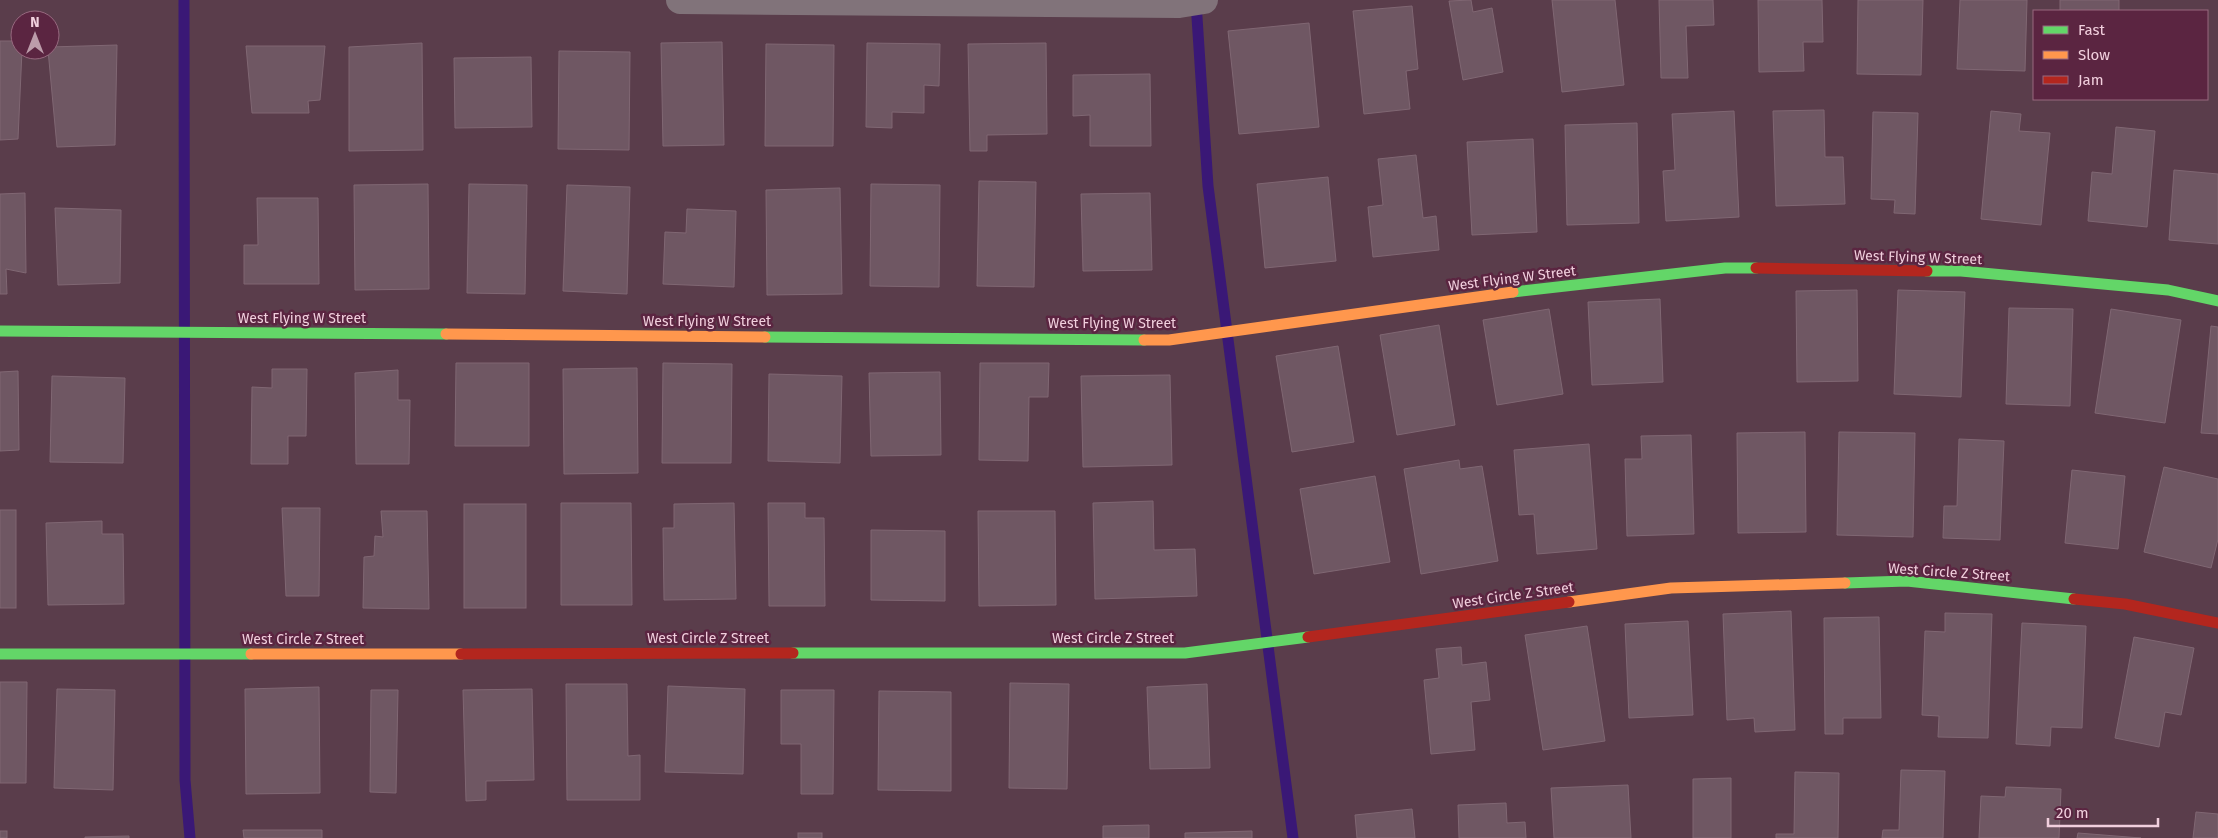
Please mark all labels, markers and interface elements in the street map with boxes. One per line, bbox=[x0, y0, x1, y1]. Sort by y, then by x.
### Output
north arrow bbox=[10, 10, 60, 60]
legend bbox=[2033, 10, 2208, 100]
text: N bbox=[30, 14, 40, 31]
text: Fast bbox=[2078, 21, 2105, 39]
text: Slow bbox=[2078, 46, 2110, 64]
text: Jam bbox=[2078, 71, 2104, 89]
street label: West Flying W Street bbox=[1854, 247, 1983, 268]
street label: West Flying W Street bbox=[1447, 262, 1578, 295]
street label: West Flying W Street bbox=[238, 310, 367, 327]
street label: West Flying W Street bbox=[643, 313, 772, 330]
street label: West Flying W Street bbox=[1048, 315, 1177, 332]
street label: West Circle Z Street bbox=[1887, 560, 2011, 585]
street label: West Circle Z Street bbox=[1451, 578, 1576, 612]
street label: West Circle Z Street bbox=[647, 630, 770, 647]
street label: West Circle Z Street bbox=[1052, 630, 1175, 647]
street label: West Circle Z Street bbox=[242, 631, 365, 648]
scale bar bbox=[2048, 796, 2158, 828]
text: 20 m bbox=[2056, 804, 2089, 822]

